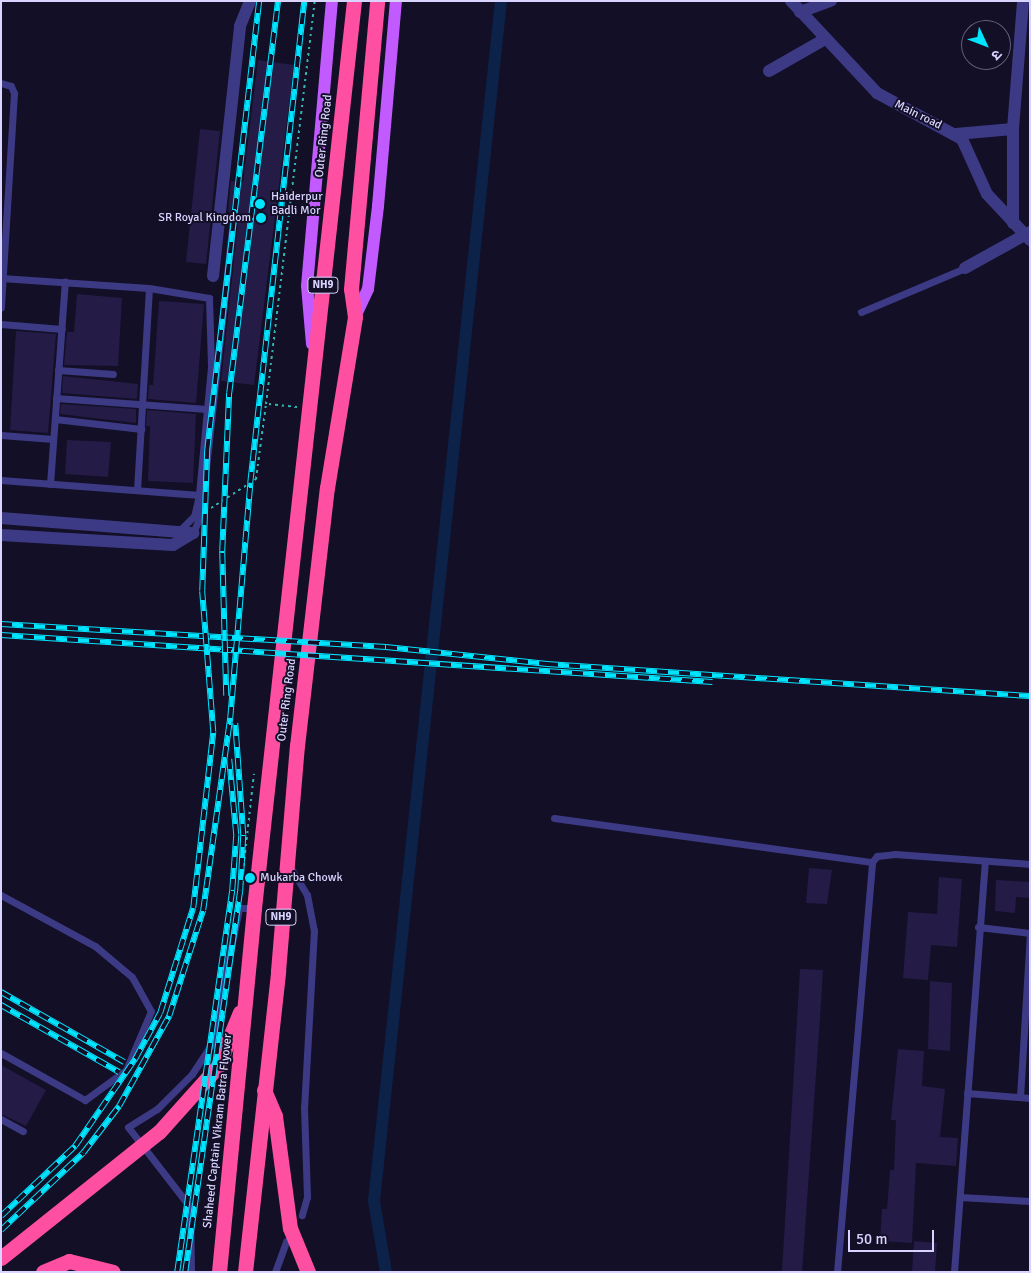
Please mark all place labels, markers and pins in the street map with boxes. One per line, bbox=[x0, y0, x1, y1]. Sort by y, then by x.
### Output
place label: Haiderpur Badli Mor bbox=[271, 190, 323, 218]
marker: Haiderpur Badli Mor bbox=[253, 197, 267, 211]
place label: SR Royal Kingdom bbox=[158, 211, 251, 225]
marker: SR Royal Kingdom bbox=[255, 212, 267, 224]
place label: Mukarba Chowk bbox=[260, 871, 342, 885]
marker: Mukarba Chowk bbox=[244, 872, 256, 884]

